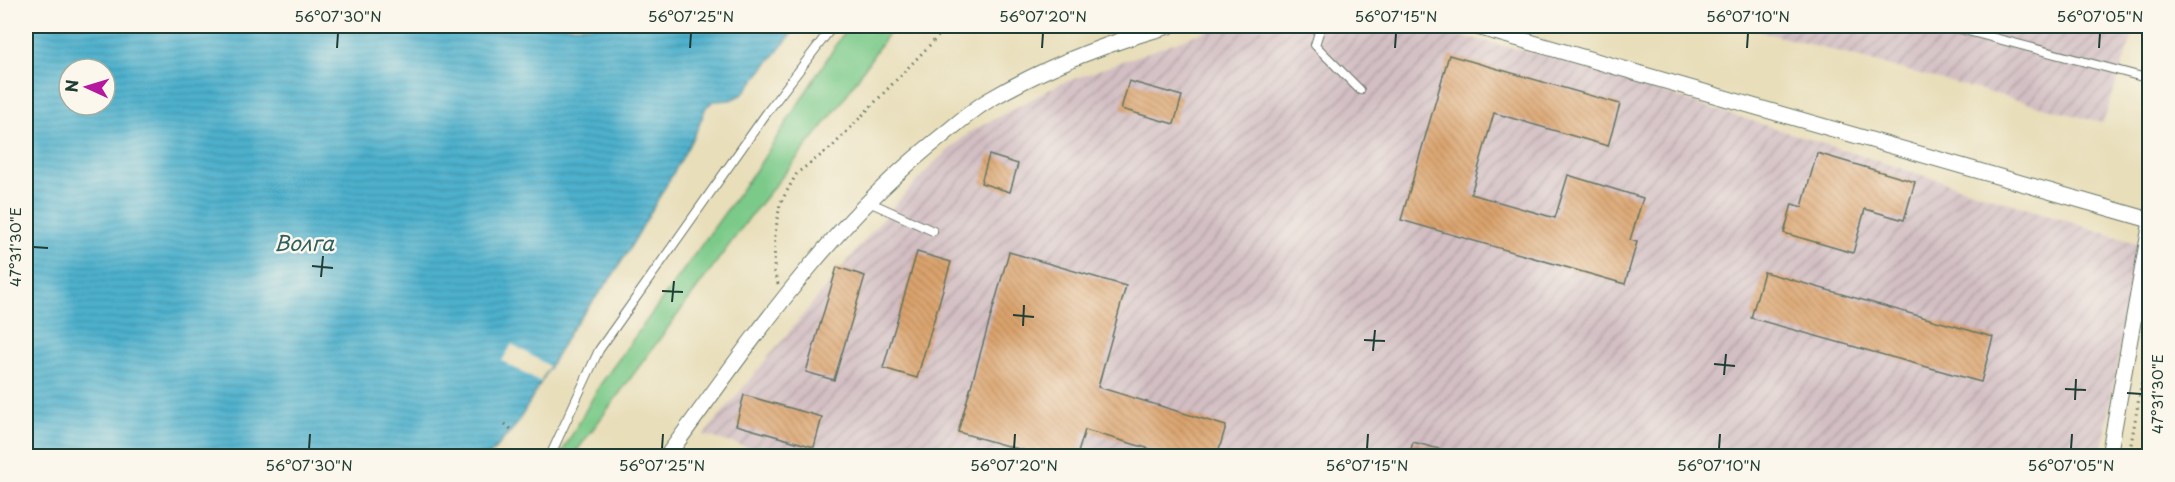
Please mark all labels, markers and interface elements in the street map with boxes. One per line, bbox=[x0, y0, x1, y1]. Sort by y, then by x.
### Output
text: 56°07'30"N bbox=[294, 4, 382, 27]
text: 56°07'25"N bbox=[648, 4, 734, 27]
text: 56°07'20"N bbox=[999, 4, 1087, 27]
text: 56°07'15"N bbox=[1354, 4, 1438, 27]
text: 56°07'10"N bbox=[1706, 4, 1790, 27]
text: 56°07'05"N bbox=[2057, 4, 2143, 27]
north arrow bbox=[57, 57, 117, 117]
text: N bbox=[59, 79, 83, 93]
text: 47°31'30"E bbox=[3, 207, 26, 287]
water label: Волга bbox=[274, 226, 335, 258]
text: 47°31'30"E bbox=[2145, 354, 2168, 434]
text: 56°07'30"N bbox=[265, 453, 353, 476]
text: 56°07'25"N bbox=[619, 453, 705, 476]
text: 56°07'20"N bbox=[970, 453, 1058, 476]
text: 56°07'15"N bbox=[1325, 453, 1409, 476]
text: 56°07'10"N bbox=[1677, 453, 1761, 476]
text: 56°07'05"N bbox=[2028, 453, 2114, 476]

